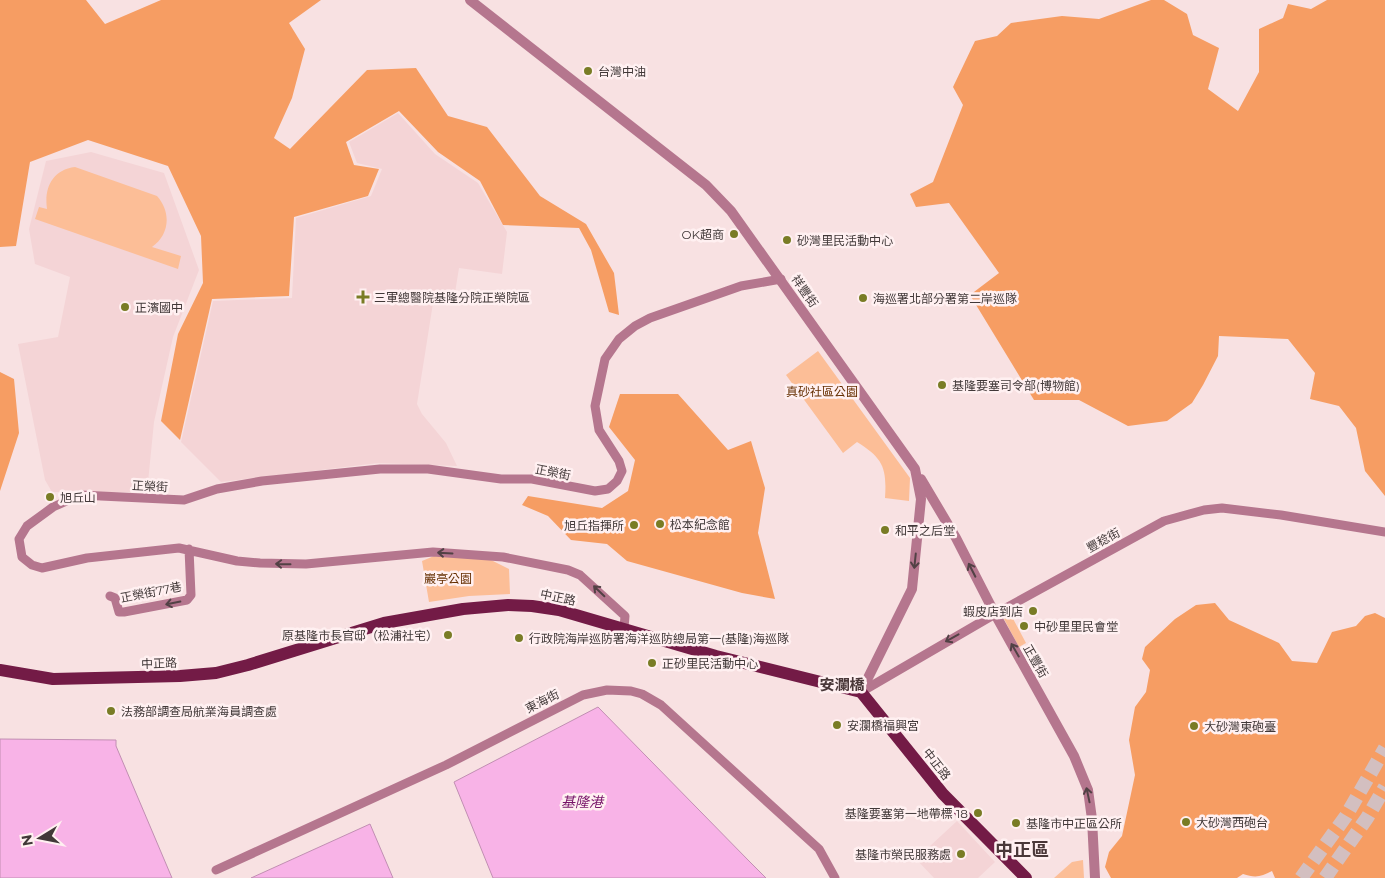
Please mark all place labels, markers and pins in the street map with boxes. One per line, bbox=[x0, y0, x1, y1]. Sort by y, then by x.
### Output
place label: 台灣中油 bbox=[598, 64, 646, 79]
marker: 台灣中油 bbox=[582, 65, 594, 77]
place label: OK超商 bbox=[681, 227, 724, 242]
marker: OK超商 bbox=[728, 228, 740, 240]
place label: 砂灣里民活動中心 bbox=[797, 233, 893, 248]
marker: 砂灣里民活動中心 bbox=[781, 234, 793, 246]
marker: 三軍總醫院基隆分院正榮院區 bbox=[356, 290, 370, 304]
place label: 三軍總醫院基隆分院正榮院區 bbox=[374, 290, 530, 305]
place label: 海巡署北部分署第二岸巡隊 bbox=[873, 291, 1017, 306]
marker: 海巡署北部分署第二岸巡隊 bbox=[857, 292, 869, 304]
place label: 正濱國中 bbox=[135, 300, 183, 315]
marker: 正濱國中 bbox=[119, 301, 131, 313]
place label: 基隆要塞司令部(博物館) bbox=[952, 378, 1080, 393]
marker: 基隆要塞司令部(博物館) bbox=[936, 379, 948, 391]
place label: 旭丘山 bbox=[60, 490, 96, 505]
marker: 旭丘山 bbox=[44, 491, 56, 503]
place label: 松本紀念館 bbox=[670, 517, 730, 532]
place label: 旭丘指揮所 bbox=[564, 518, 624, 533]
marker: 松本紀念館 bbox=[654, 518, 666, 530]
marker: 旭丘指揮所 bbox=[628, 519, 640, 531]
place label: 和平之后堂 bbox=[895, 523, 955, 538]
marker: 和平之后堂 bbox=[879, 524, 891, 536]
place label: 蝦皮店到店 bbox=[963, 604, 1023, 619]
marker: 蝦皮店到店 bbox=[1027, 605, 1039, 617]
place label: 中砂里里民會堂 bbox=[1034, 619, 1118, 634]
marker: 中砂里里民會堂 bbox=[1018, 620, 1030, 632]
place label: 原基隆市長官邸（松浦社宅） bbox=[282, 628, 438, 643]
marker: 原基隆市長官邸（松浦社宅） bbox=[442, 629, 454, 641]
place label: 行政院海岸巡防署海洋巡防總局第一(基隆)海巡隊 bbox=[529, 631, 789, 646]
marker: 行政院海岸巡防署海洋巡防總局第一(基隆)海巡隊 bbox=[513, 632, 525, 644]
place label: 正砂里民活動中心 bbox=[662, 656, 758, 671]
marker: 正砂里民活動中心 bbox=[646, 657, 658, 669]
place label: 法務部調查局航業海員調查處 bbox=[121, 704, 277, 719]
marker: 法務部調查局航業海員調查處 bbox=[105, 705, 117, 717]
place label: 安瀾橋福興宮 bbox=[847, 718, 919, 733]
marker: 安瀾橋福興宮 bbox=[831, 719, 843, 731]
place label: 大砂灣東砲臺 bbox=[1204, 719, 1276, 734]
marker: 大砂灣東砲臺 bbox=[1188, 720, 1200, 732]
place label: 基隆要塞第一地帶標 18 bbox=[845, 806, 968, 821]
marker: 基隆要塞第一地帶標 18 bbox=[972, 807, 984, 819]
place label: 大砂灣西砲台 bbox=[1196, 815, 1268, 830]
place label: 基隆市中正區公所 bbox=[1026, 816, 1122, 831]
marker: 大砂灣西砲台 bbox=[1180, 816, 1192, 828]
marker: 基隆市中正區公所 bbox=[1010, 817, 1022, 829]
place label: 基隆市榮民服務處 bbox=[855, 847, 951, 862]
marker: 基隆市榮民服務處 bbox=[955, 848, 967, 860]

